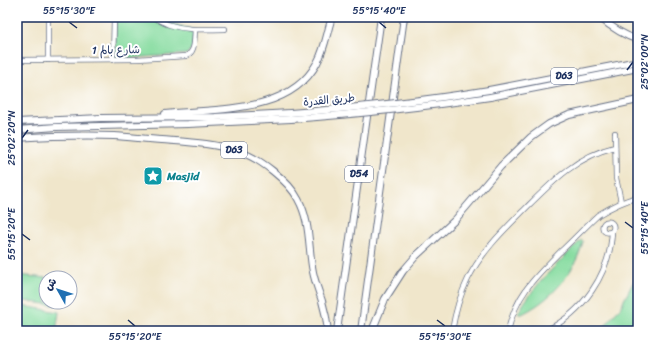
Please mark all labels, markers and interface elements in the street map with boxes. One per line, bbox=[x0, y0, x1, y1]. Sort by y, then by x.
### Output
text: 55°15'30"E bbox=[43, 2, 97, 20]
text: 55°15'40"E bbox=[353, 2, 407, 20]
text: 25°02'00"N bbox=[636, 34, 654, 90]
street label: شارع بالم 1 bbox=[92, 40, 140, 60]
road number: D63 bbox=[551, 68, 577, 84]
street label: طريق القدرة bbox=[302, 88, 356, 112]
text: 25°02'20"N bbox=[3, 110, 21, 166]
road number: D63 bbox=[221, 142, 247, 158]
place icon: Masjid bbox=[142, 165, 164, 187]
road number: D54 bbox=[345, 166, 373, 182]
place label: Masjid bbox=[166, 167, 200, 186]
text: 55°15'40"E bbox=[636, 200, 654, 254]
text: 55°15'20"E bbox=[3, 206, 21, 260]
north arrow bbox=[38, 270, 78, 310]
text: ش bbox=[39, 273, 62, 295]
text: 55°15'20"E bbox=[109, 328, 163, 346]
text: 55°15'30"E bbox=[419, 328, 473, 346]

